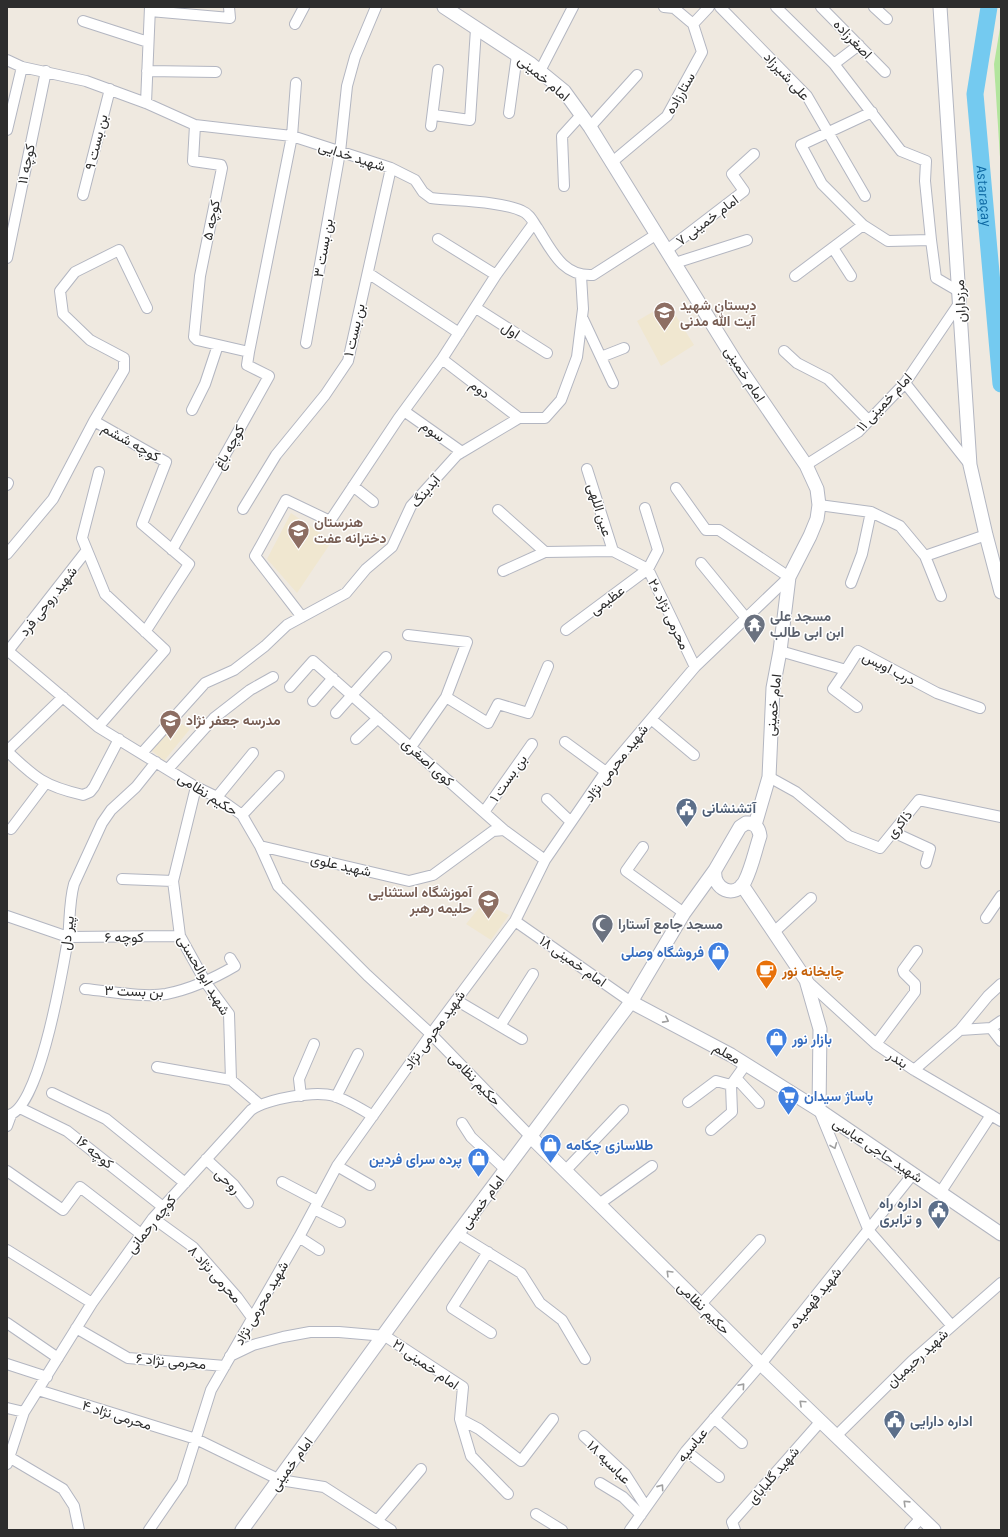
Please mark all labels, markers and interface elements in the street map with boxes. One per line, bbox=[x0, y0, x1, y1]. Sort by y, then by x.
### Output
street label: اصغرزاده bbox=[830, 16, 876, 63]
street label: علی شیرزاد bbox=[760, 49, 813, 104]
street label: امام خمینی bbox=[514, 52, 573, 105]
street label: ستارزاده bbox=[662, 70, 699, 117]
street label: بن بست ۹ bbox=[81, 113, 112, 172]
street label: شهید خدایی bbox=[316, 138, 387, 175]
street label: کوچه ۱۱ bbox=[14, 143, 40, 186]
water label: Astaraçay bbox=[972, 164, 996, 227]
street label: امام خمینی ۷ bbox=[673, 191, 742, 249]
street label: کوچه ۵ bbox=[199, 198, 225, 242]
street label: بن بست ۳ bbox=[310, 218, 337, 279]
street label: مرزداران bbox=[951, 279, 970, 323]
place label: دبستان شهید آیت الله مدنی bbox=[680, 297, 757, 330]
school or university icon: دبستان شهید آیت الله مدنی bbox=[652, 300, 678, 333]
street label: بن بست ۱ bbox=[340, 302, 369, 358]
street label: اول bbox=[498, 318, 523, 343]
street label: امام خمینی bbox=[720, 344, 769, 405]
street label: امام خمینی ۱۱ bbox=[853, 370, 916, 435]
street label: دوم bbox=[466, 376, 494, 403]
street label: سوم bbox=[417, 417, 448, 446]
street label: کوچه ششم bbox=[98, 419, 163, 466]
street label: کوچه باغ bbox=[210, 422, 250, 473]
street label: آبدینگ bbox=[407, 470, 445, 511]
street label: عین اللهی bbox=[583, 482, 616, 539]
place label: هنرستان دخترانه عفت bbox=[314, 514, 386, 547]
school or university icon: هنرستان دخترانه عفت bbox=[286, 517, 312, 550]
street label: شهید روحی فرد bbox=[16, 563, 81, 640]
street label: محرمی نژاد ۲۰ bbox=[644, 576, 693, 652]
street label: عظیمی bbox=[586, 582, 628, 619]
place label: مسجد علی ابن ابی طالب bbox=[770, 608, 844, 641]
temple icon: مسجد علی ابن ابی طالب bbox=[742, 611, 768, 644]
street label: درب اویس bbox=[859, 648, 918, 689]
street label: امام خمینی bbox=[762, 673, 785, 737]
school or university icon: مدرسه جعفر نژاد bbox=[157, 707, 183, 740]
place label: مدرسه جعفر نژاد bbox=[186, 712, 281, 729]
street label: شهید محرمی نژاد bbox=[581, 721, 652, 806]
street label: کوی اصغری bbox=[398, 735, 457, 790]
street label: بن بست ۱ bbox=[486, 751, 531, 805]
street label: حکیم نظامی bbox=[175, 769, 241, 820]
public building icon: آتشنشانی bbox=[674, 795, 700, 828]
place label: آتشنشانی bbox=[702, 800, 757, 817]
street label: ذاکری bbox=[883, 807, 916, 842]
street label: شهید علوی bbox=[309, 850, 373, 881]
place label: آموزشگاه استثنایی حلیمه رهبر bbox=[368, 884, 473, 917]
school or university icon: آموزشگاه استثنایی حلیمه رهبر bbox=[475, 887, 501, 920]
mosque icon: مسجد جامع آستارا bbox=[589, 911, 615, 944]
street label: پیر دل bbox=[57, 915, 79, 951]
place label: مسجد جامع آستارا bbox=[618, 916, 723, 934]
street label: کوچه ۶ bbox=[104, 929, 144, 947]
street label: شهید ابوالحسنی bbox=[174, 932, 233, 1018]
street label: امام خمینی ۱۸ bbox=[536, 932, 610, 991]
shop icon: فروشگاه وصلی bbox=[706, 939, 732, 972]
place label: فروشگاه وصلی bbox=[621, 944, 704, 961]
cafe icon: چایخانه نور bbox=[754, 958, 780, 991]
place label: چایخانه نور bbox=[781, 963, 844, 981]
street label: بن بست ۳ bbox=[104, 982, 164, 1001]
street label: شهید محرمی نژاد bbox=[400, 987, 469, 1073]
one-way arrow bbox=[661, 1015, 669, 1023]
shop icon: بازار نور bbox=[763, 1026, 789, 1059]
place label: بازار نور bbox=[791, 1031, 832, 1048]
street label: معلم bbox=[710, 1039, 743, 1068]
street label: بندر bbox=[883, 1046, 911, 1072]
street label: حکیم نظامی bbox=[445, 1049, 504, 1110]
supermarket icon: پاساژ سیدان bbox=[776, 1083, 802, 1116]
place label: پاساژ سیدان bbox=[804, 1088, 873, 1106]
street label: شهید حاجی عباسی bbox=[830, 1114, 926, 1187]
street label: کوچه ۱۶ bbox=[72, 1132, 117, 1173]
shop icon: طلاسازی چکامه bbox=[537, 1132, 563, 1165]
place label: طلاسازی چکامه bbox=[566, 1137, 653, 1155]
one-way arrow bbox=[830, 1143, 838, 1150]
shop icon: پرده سرای فردین bbox=[465, 1146, 491, 1179]
place label: پرده سرای فردین bbox=[369, 1151, 462, 1169]
street label: روحی bbox=[211, 1165, 244, 1198]
street label: امام خمینی bbox=[457, 1172, 508, 1232]
street label: کوچه رحمانی bbox=[123, 1192, 181, 1258]
place label: اداره راه و ترابری bbox=[879, 1195, 922, 1228]
public building icon: اداره راه و ترابری bbox=[925, 1198, 951, 1231]
street label: محرمی نژاد ۸ bbox=[184, 1242, 245, 1307]
street label: شهید محرمی نژاد bbox=[231, 1258, 292, 1348]
street label: شهید فهمیده bbox=[785, 1264, 845, 1333]
one-way arrow bbox=[666, 1270, 674, 1278]
street label: حکیم نظامی bbox=[674, 1278, 734, 1338]
street label: شهید رحیمیان bbox=[883, 1325, 952, 1391]
street label: امام خمینی ۲۱ bbox=[389, 1335, 462, 1393]
street label: محرمی نژاد ۶ bbox=[135, 1350, 207, 1373]
one-way arrow bbox=[738, 1383, 745, 1391]
street label: محرمی نژاد ۴ bbox=[80, 1397, 154, 1434]
one-way arrow bbox=[799, 1400, 807, 1408]
public building icon: اداره دارایی bbox=[882, 1408, 908, 1441]
place label: اداره دارایی bbox=[910, 1413, 973, 1430]
street label: عباسیه bbox=[673, 1425, 711, 1466]
street label: امام خمینی bbox=[266, 1434, 317, 1494]
street label: عباسیه ۱۸ bbox=[583, 1437, 634, 1488]
street label: شهید گلبابای bbox=[744, 1443, 803, 1508]
one-way arrow bbox=[656, 1484, 664, 1491]
one-way arrow bbox=[903, 1500, 911, 1508]

